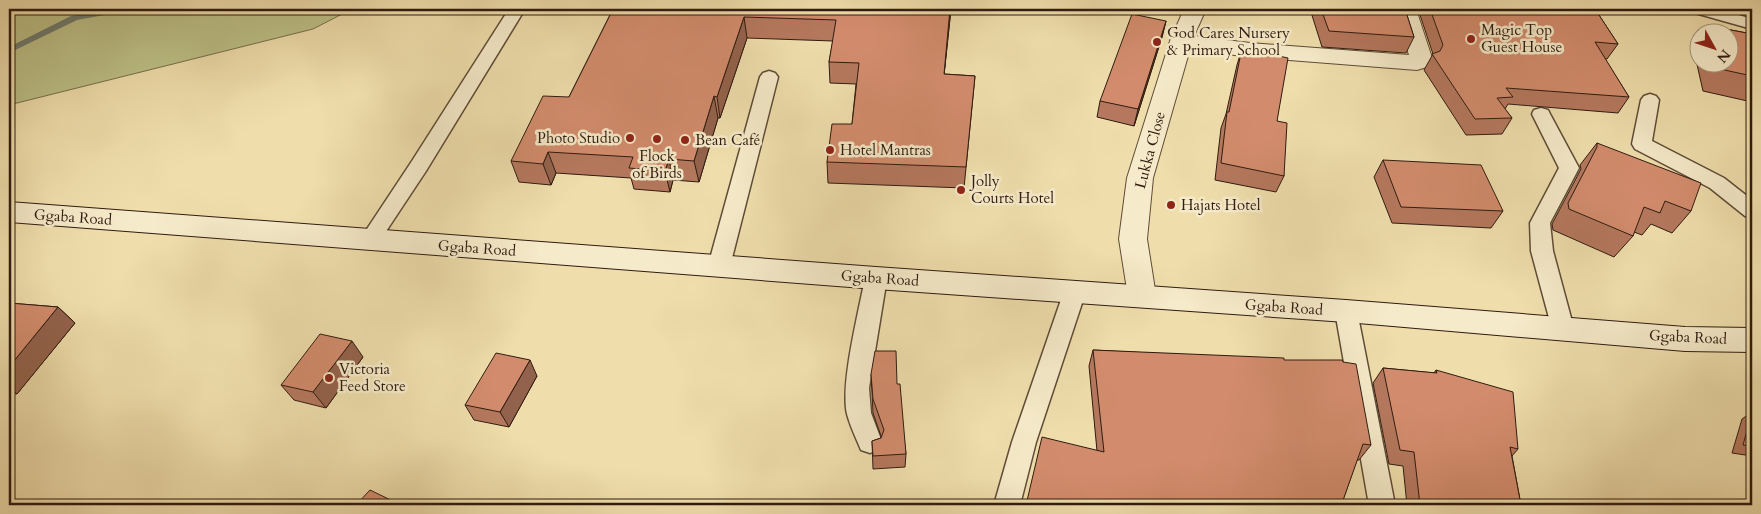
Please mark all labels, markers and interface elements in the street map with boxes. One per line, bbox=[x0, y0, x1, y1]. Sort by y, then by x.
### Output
place label: Magic Top Guest House bbox=[1481, 20, 1563, 57]
north arrow bbox=[1688, 22, 1738, 72]
place label: God Cares Nursery & Primary School bbox=[1167, 23, 1290, 60]
marker: Magic Top Guest House bbox=[1465, 33, 1477, 45]
marker: God Cares Nursery & Primary School bbox=[1151, 36, 1163, 48]
text: N bbox=[1712, 45, 1735, 67]
street label: Lukka Close bbox=[1130, 109, 1170, 191]
place label: Photo Studio bbox=[537, 128, 620, 148]
place label: Bean Café bbox=[695, 130, 761, 150]
marker: Photo Studio bbox=[624, 132, 636, 144]
marker: Flock of Birds bbox=[651, 133, 663, 145]
marker: Bean Café bbox=[679, 134, 691, 146]
place label: Hotel Mantras bbox=[840, 140, 931, 160]
marker: Hotel Mantras bbox=[824, 144, 836, 156]
place label: Flock of Birds bbox=[632, 146, 682, 183]
place label: Jolly Courts Hotel bbox=[969, 171, 1054, 208]
marker: Jolly Courts Hotel bbox=[955, 184, 967, 196]
place label: Hajats Hotel bbox=[1181, 195, 1261, 215]
marker: Hajats Hotel bbox=[1165, 199, 1177, 211]
street label: Ggaba Road bbox=[33, 204, 113, 230]
street label: Ggaba Road bbox=[437, 235, 517, 261]
street label: Ggaba Road bbox=[840, 265, 920, 291]
street label: Ggaba Road bbox=[1244, 294, 1324, 320]
street label: Ggaba Road bbox=[1648, 325, 1728, 349]
place label: Victoria Feed Store bbox=[339, 359, 406, 396]
marker: Victoria Feed Store bbox=[323, 372, 335, 384]

